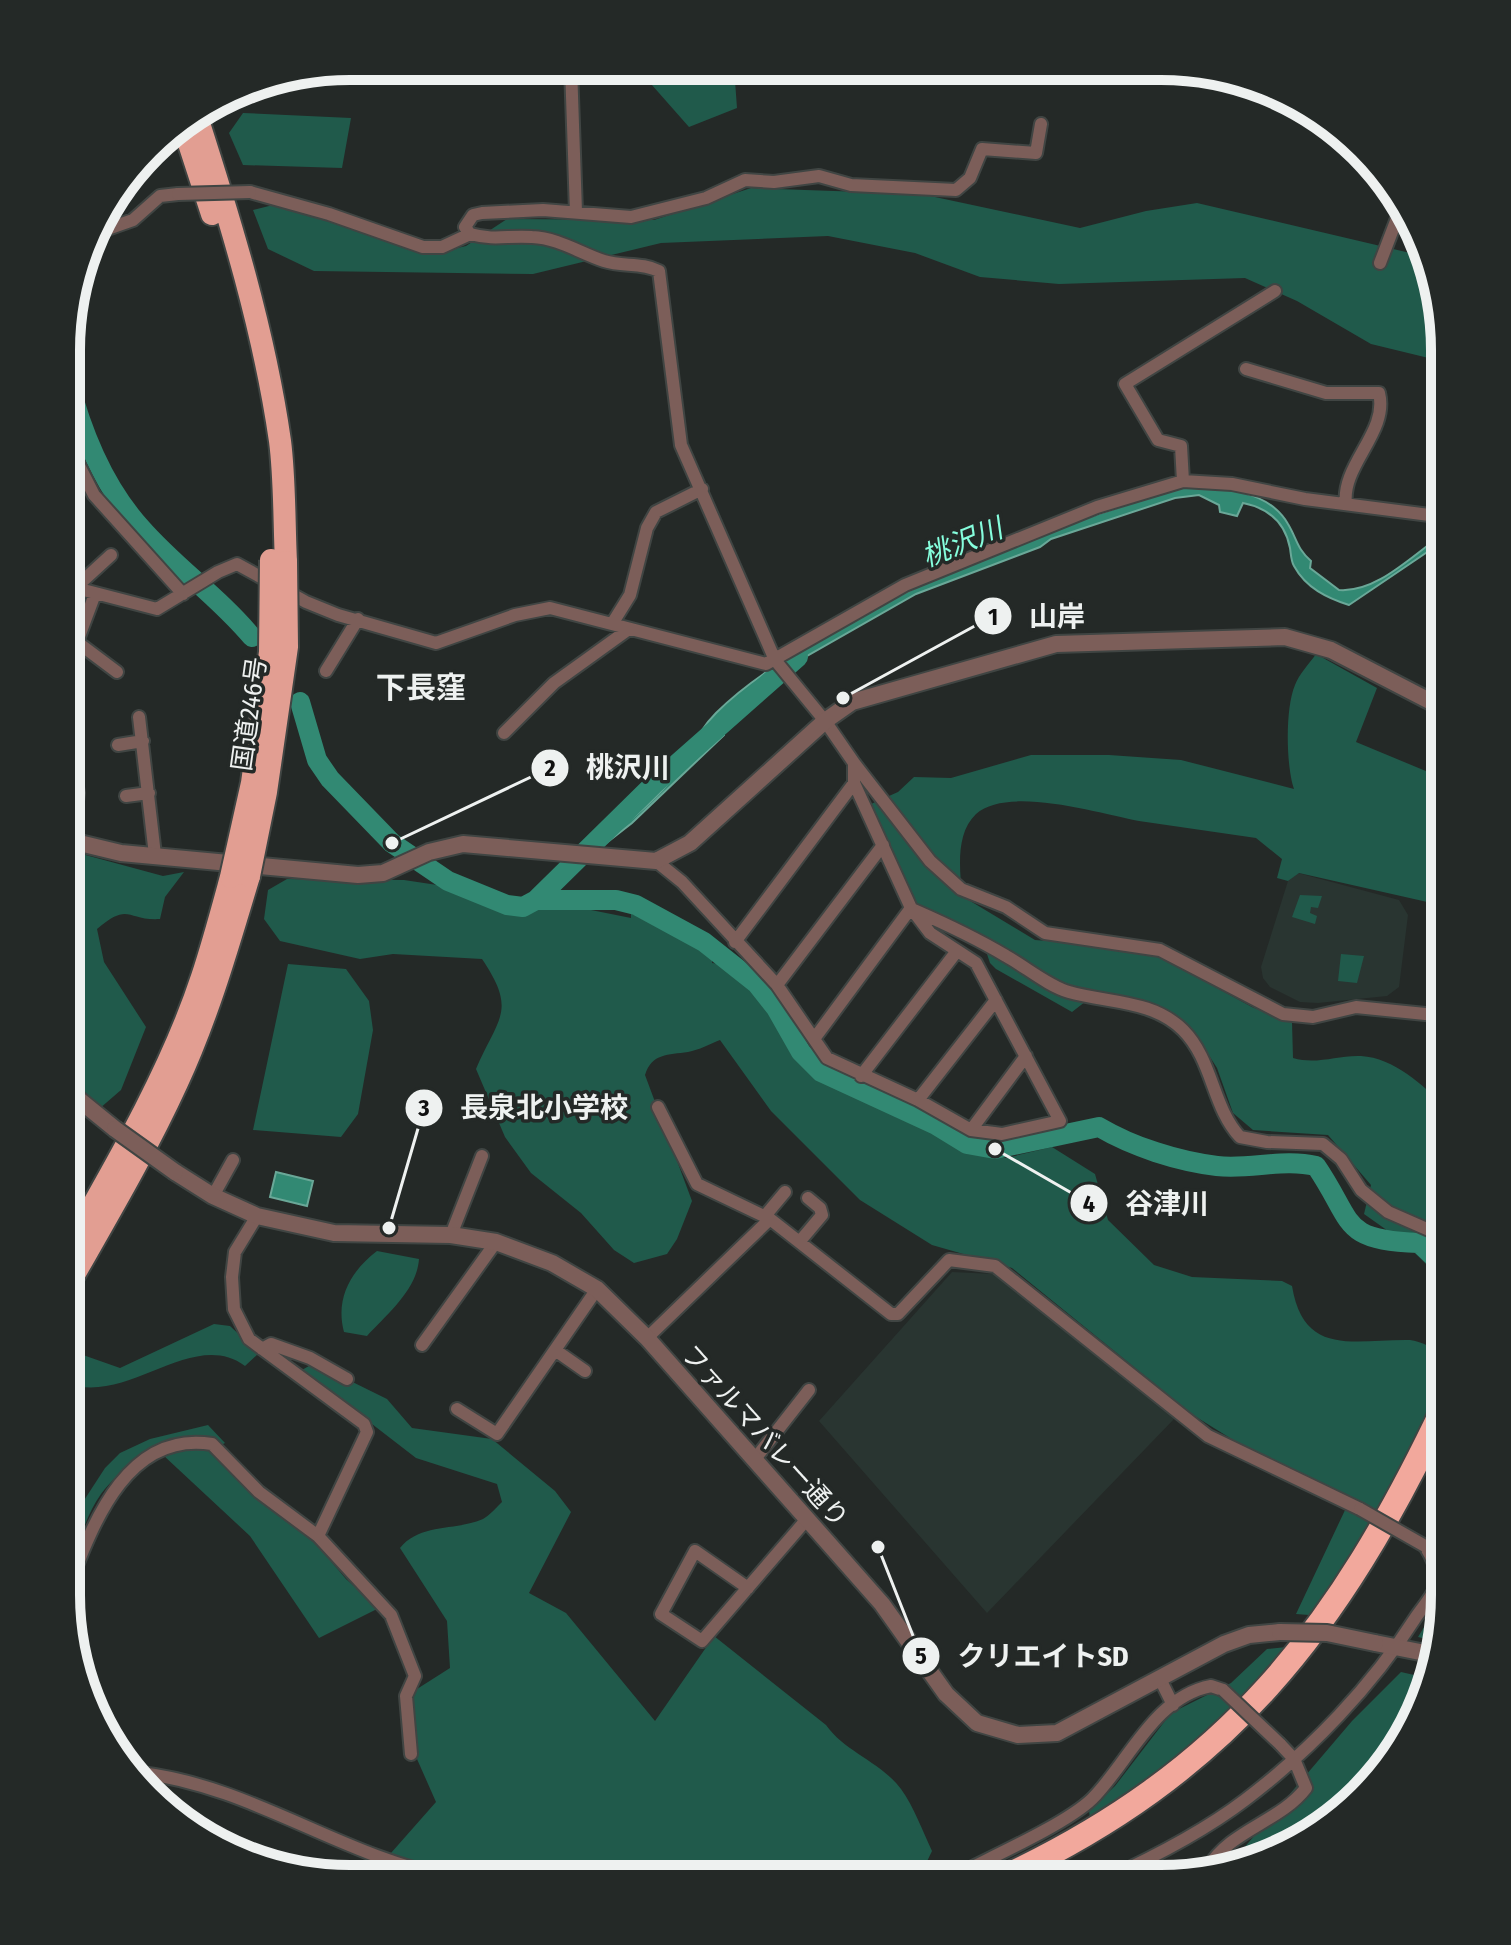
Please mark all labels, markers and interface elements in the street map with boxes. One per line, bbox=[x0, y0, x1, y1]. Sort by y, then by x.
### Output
water label: 桃沢川 bbox=[917, 510, 1010, 573]
callout: 山岸 bbox=[973, 590, 1101, 642]
text: 山岸 bbox=[1029, 600, 1085, 633]
text: 1 bbox=[988, 603, 998, 631]
street label: 国道246号 bbox=[226, 655, 273, 773]
district label: 下長窪 bbox=[376, 670, 466, 706]
callout: 桃沢川 bbox=[530, 742, 686, 794]
text: 桃沢川 bbox=[586, 751, 670, 784]
text: 2 bbox=[543, 754, 556, 782]
callout: 長泉北小学校 bbox=[404, 1082, 644, 1134]
text: 長泉北小学校 bbox=[460, 1091, 628, 1124]
text: 3 bbox=[417, 1094, 430, 1122]
callout: 谷津川 bbox=[1069, 1177, 1225, 1229]
text: 谷津川 bbox=[1125, 1187, 1209, 1220]
text: 4 bbox=[1083, 1190, 1095, 1218]
street label: ファルマバレー通り bbox=[675, 1339, 854, 1534]
callout: クリエイトSD bbox=[901, 1630, 1144, 1682]
text: クリエイトSD bbox=[957, 1640, 1129, 1673]
text: 5 bbox=[915, 1642, 927, 1670]

